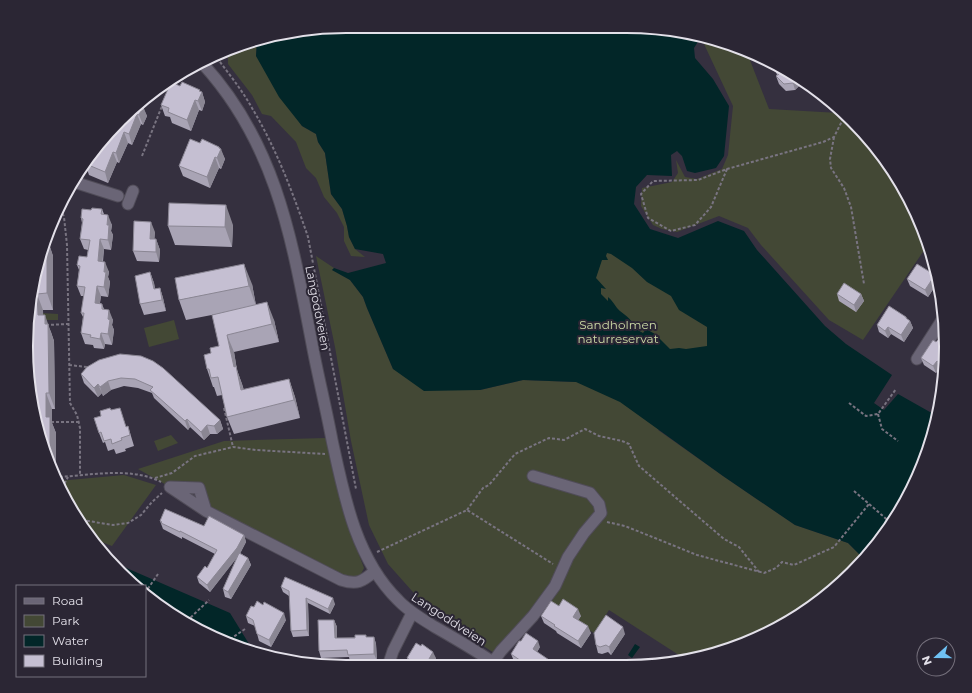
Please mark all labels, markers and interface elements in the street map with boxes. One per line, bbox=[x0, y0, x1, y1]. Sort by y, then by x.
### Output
street label: Langoddveien bbox=[302, 264, 334, 352]
park label: Sandholmen naturreservat bbox=[577, 317, 659, 346]
legend bbox=[16, 585, 146, 677]
street label: Langoddveien bbox=[409, 589, 489, 649]
text: Road bbox=[52, 593, 83, 608]
text: Park bbox=[52, 613, 80, 628]
text: Water bbox=[52, 633, 89, 648]
north arrow bbox=[916, 637, 956, 677]
text: Building bbox=[52, 653, 103, 668]
text: N bbox=[919, 654, 935, 667]

